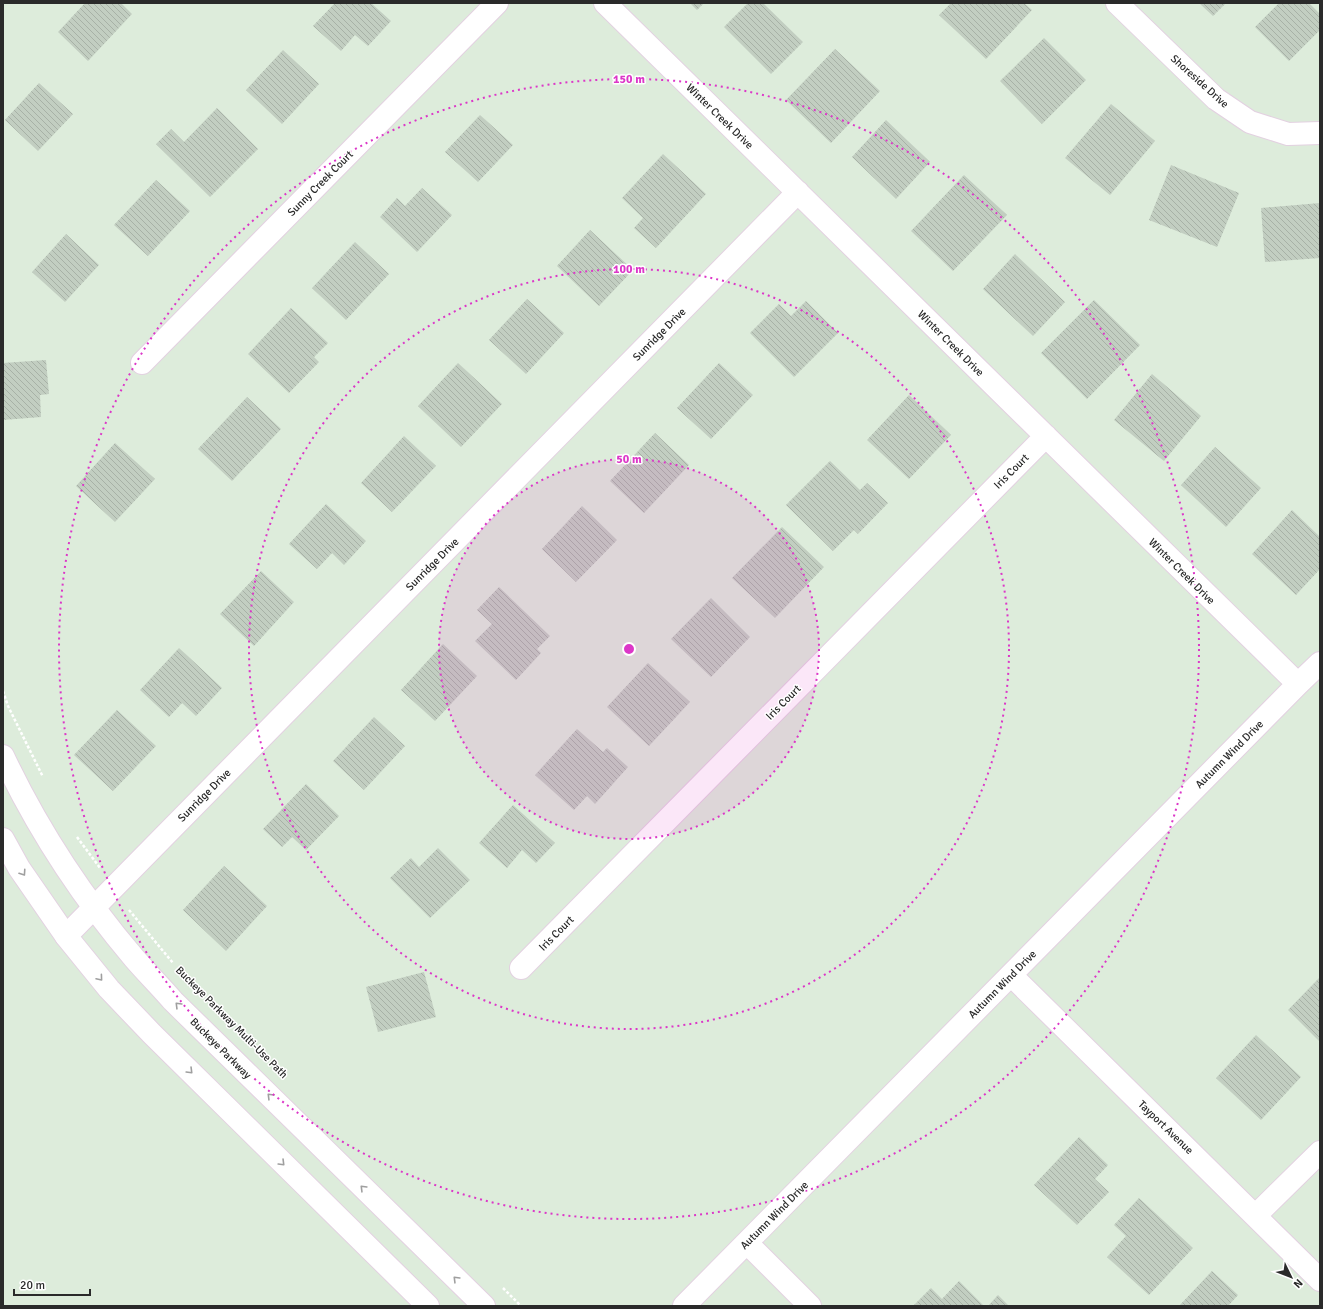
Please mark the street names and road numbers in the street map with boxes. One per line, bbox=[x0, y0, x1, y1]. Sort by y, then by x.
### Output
street label: Shoreside Drive bbox=[1168, 52, 1231, 111]
street label: Winter Creek Drive bbox=[683, 81, 756, 152]
street label: Sunny Creek Court bbox=[285, 148, 356, 219]
street label: Sunridge Drive bbox=[630, 305, 689, 364]
street label: Winter Creek Drive bbox=[915, 308, 986, 379]
street label: Iris Court bbox=[991, 451, 1032, 492]
street label: Sunridge Drive bbox=[403, 535, 462, 594]
street label: Winter Creek Drive bbox=[1146, 536, 1217, 607]
street label: Iris Court bbox=[763, 682, 804, 723]
street label: Autumn Wind Drive bbox=[1193, 718, 1266, 791]
street label: Sunridge Drive bbox=[175, 766, 234, 825]
street label: Iris Court bbox=[536, 913, 577, 954]
street label: Autumn Wind Drive bbox=[966, 948, 1039, 1021]
street label: Buckeye Parkway Multi-Use Path bbox=[173, 963, 291, 1081]
street label: Buckeye Parkway bbox=[188, 1015, 254, 1081]
street label: Tayport Avenue bbox=[1135, 1098, 1196, 1157]
street label: Autumn Wind Drive bbox=[738, 1179, 811, 1252]

